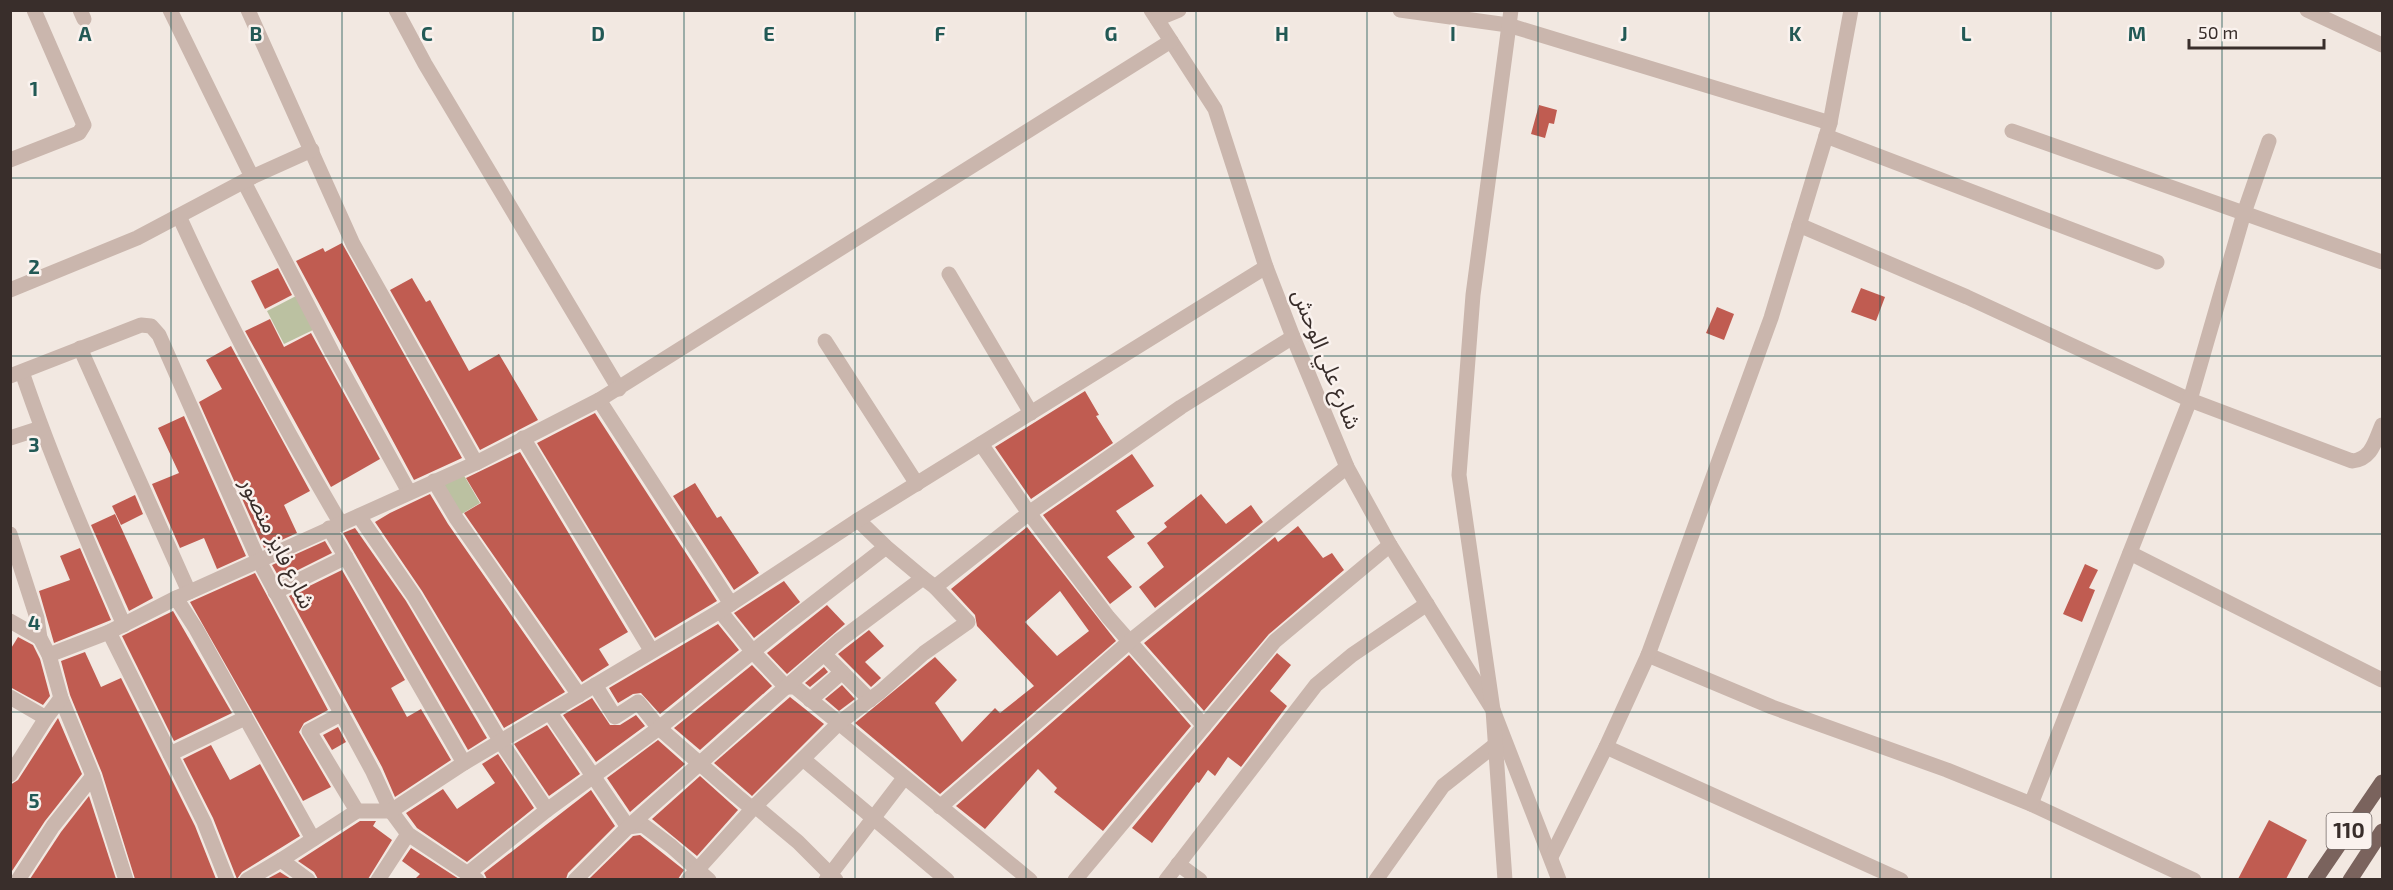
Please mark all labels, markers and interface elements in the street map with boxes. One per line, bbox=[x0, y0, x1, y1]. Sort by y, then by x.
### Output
scale bar bbox=[2189, 12, 2324, 50]
text: A bbox=[78, 21, 92, 45]
text: B bbox=[250, 21, 262, 45]
text: C bbox=[421, 21, 433, 45]
text: D bbox=[591, 21, 605, 45]
text: E bbox=[763, 21, 775, 45]
text: F bbox=[934, 21, 946, 45]
text: G bbox=[1105, 21, 1117, 45]
text: H bbox=[1275, 21, 1289, 45]
text: I bbox=[1450, 21, 1456, 45]
text: J bbox=[1620, 21, 1628, 45]
text: K bbox=[1789, 21, 1802, 45]
text: L bbox=[1961, 21, 1972, 45]
text: M bbox=[2128, 21, 2146, 45]
text: 50 m bbox=[2198, 21, 2238, 43]
text: 1 bbox=[30, 76, 38, 100]
text: 2 bbox=[28, 254, 40, 278]
street label: شارع علي الوحش bbox=[1283, 285, 1368, 434]
text: 3 bbox=[28, 432, 40, 456]
street label: شارع فايز منصور bbox=[231, 472, 322, 615]
text: 4 bbox=[28, 610, 41, 634]
text: 5 bbox=[28, 788, 40, 812]
road number: 110 bbox=[2326, 813, 2372, 849]

